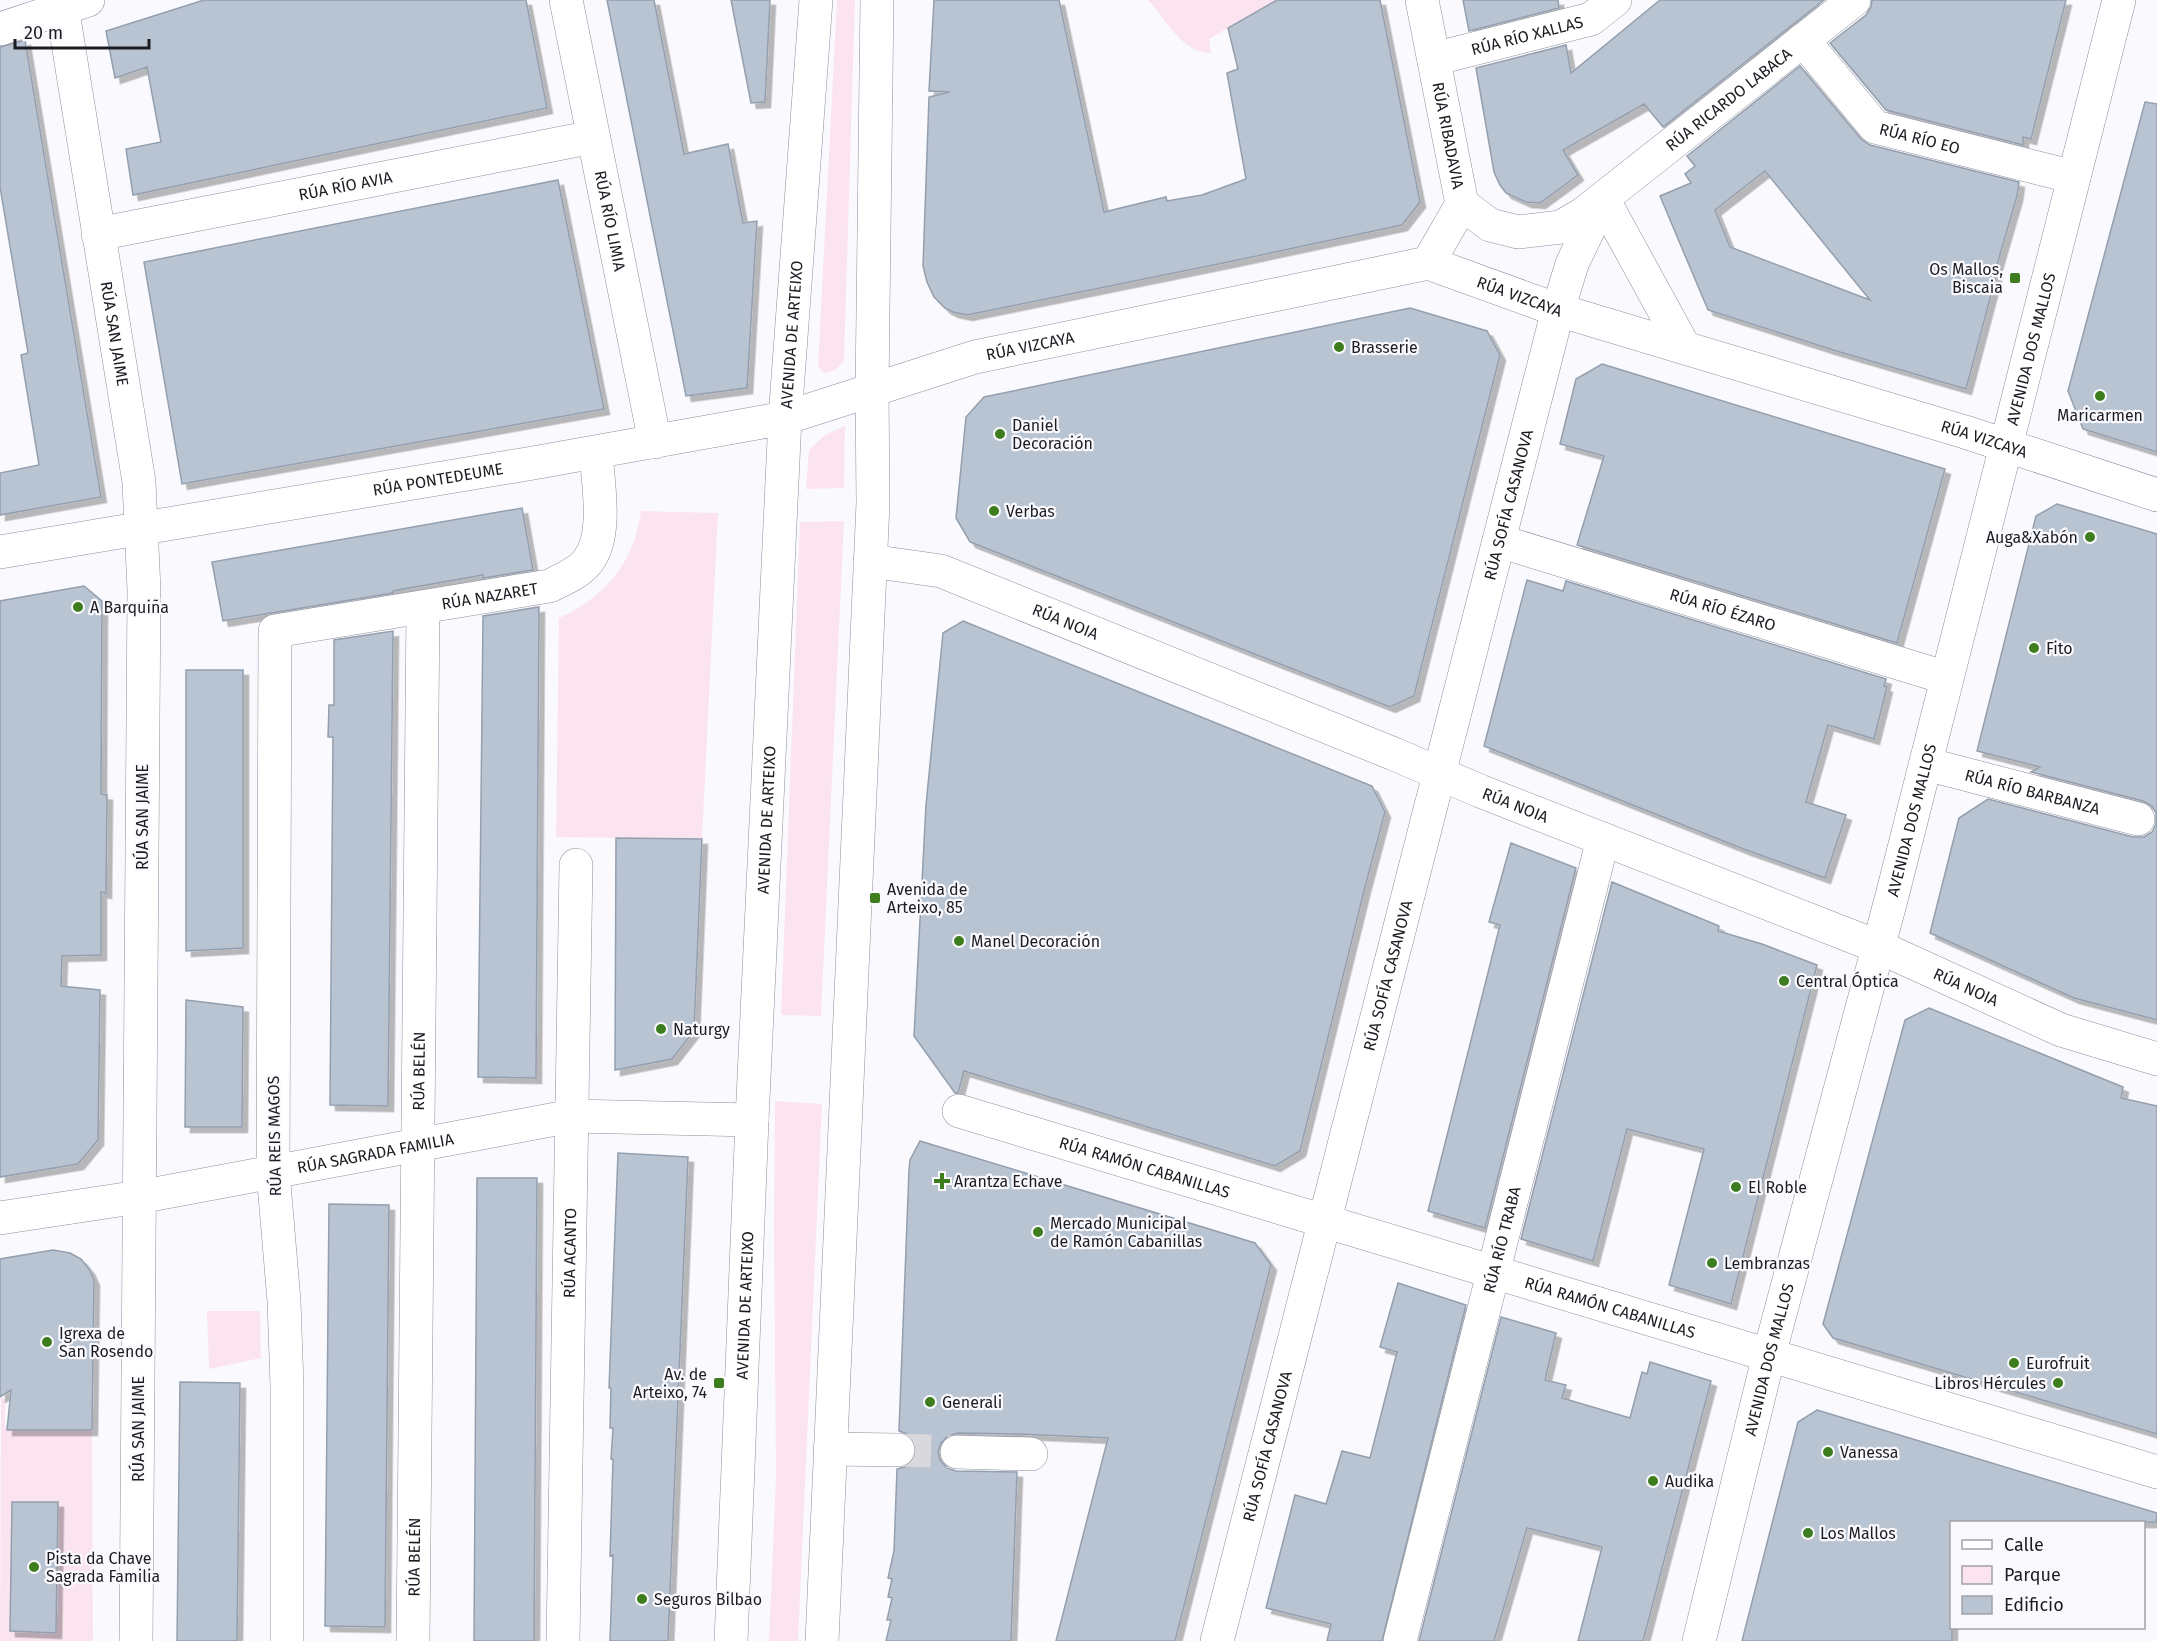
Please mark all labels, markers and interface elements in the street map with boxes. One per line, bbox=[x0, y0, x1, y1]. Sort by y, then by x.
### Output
scale bar bbox=[15, 12, 148, 50]
street label: RÚA RÍO XALLAS bbox=[1469, 12, 1585, 59]
text: 20 m bbox=[24, 22, 63, 44]
street label: RÚA RICARDO LABACA bbox=[1662, 43, 1796, 155]
street label: RÚA RIBADAVIA bbox=[1428, 80, 1468, 191]
street label: RÚA RÍO EO bbox=[1877, 119, 1962, 158]
street label: RÚA RÍO AVIA bbox=[297, 167, 395, 204]
street label: RÚA RÍO LIMIA bbox=[591, 169, 629, 273]
street label: AVENIDA DE ARTEIXO bbox=[777, 260, 807, 409]
place label: Os Mallos, Biscaia bbox=[1929, 260, 2003, 297]
street label: AVENIDA DOS MALLOS bbox=[2003, 271, 2060, 427]
marker: Os Mallos, Biscaia bbox=[2008, 271, 2022, 285]
street label: RÚA VIZCAYA bbox=[1474, 272, 1566, 321]
street label: RÚA SAN JAIME bbox=[97, 280, 132, 388]
street label: RÚA VIZCAYA bbox=[984, 328, 1077, 364]
place label: Brasserie bbox=[1351, 338, 1418, 357]
marker: Brasserie bbox=[1332, 340, 1346, 354]
marker: Maricarmen bbox=[2093, 389, 2107, 403]
place label: Maricarmen bbox=[2057, 406, 2143, 425]
place label: Daniel Decoración bbox=[1012, 416, 1093, 453]
street label: RÚA VIZCAYA bbox=[1939, 416, 2030, 462]
marker: Daniel Decoración bbox=[993, 427, 1007, 441]
street label: RÚA SOFÍA CASANOVA bbox=[1480, 427, 1537, 582]
street label: RÚA PONTEDEUME bbox=[371, 459, 505, 500]
place label: Verbas bbox=[1006, 502, 1055, 521]
marker: Verbas bbox=[987, 504, 1001, 518]
place label: Auga&Xabón bbox=[1986, 528, 2078, 547]
marker: Auga&Xabón bbox=[2083, 530, 2097, 544]
street label: RÚA NAZARET bbox=[440, 579, 540, 614]
street label: RÚA RÍO ÉZARO bbox=[1667, 585, 1778, 635]
place label: A Barquiña bbox=[90, 598, 169, 617]
marker: A Barquiña bbox=[71, 600, 85, 614]
street label: RÚA NOIA bbox=[1030, 600, 1102, 644]
place label: Fito bbox=[2046, 639, 2073, 658]
marker: Fito bbox=[2027, 641, 2041, 655]
street label: AVENIDA DOS MALLOS bbox=[1883, 742, 1940, 898]
street label: AVENIDA DE ARTEIXO bbox=[754, 745, 780, 894]
street label: RÚA SAN JAIME bbox=[132, 764, 152, 870]
street label: RÚA RÍO BARBANZA bbox=[1963, 765, 2103, 819]
street label: RÚA NOIA bbox=[1480, 784, 1552, 827]
place label: Avenida de Arteixo, 85 bbox=[887, 880, 967, 917]
marker: Avenida de Arteixo, 85 bbox=[868, 891, 882, 905]
street label: RÚA SOFÍA CASANOVA bbox=[1360, 897, 1417, 1053]
place label: Manel Decoración bbox=[971, 932, 1100, 951]
marker: Manel Decoración bbox=[952, 934, 966, 948]
street label: RÚA NOIA bbox=[1930, 964, 2002, 1011]
place label: Central Óptica bbox=[1796, 971, 1899, 991]
marker: Central Óptica bbox=[1777, 974, 1791, 988]
place label: Naturgy bbox=[673, 1020, 730, 1039]
marker: Naturgy bbox=[654, 1022, 668, 1036]
street label: RÚA BELÉN bbox=[408, 1031, 429, 1111]
street label: RÚA REIS MAGOS bbox=[263, 1075, 285, 1197]
street label: RÚA SAGRADA FAMILIA bbox=[296, 1129, 456, 1177]
street label: RÚA RAMÓN CABANILLAS bbox=[1057, 1133, 1233, 1202]
place label: Arantza Echave bbox=[954, 1172, 1063, 1191]
marker: Arantza Echave bbox=[935, 1174, 949, 1188]
place label: El Roble bbox=[1748, 1178, 1807, 1197]
marker: El Roble bbox=[1729, 1180, 1743, 1194]
street label: RÚA RÍO TRABA bbox=[1479, 1184, 1525, 1295]
street label: RÚA ACANTO bbox=[559, 1208, 580, 1298]
place label: Mercado Municipal de Ramón Cabanillas bbox=[1050, 1214, 1202, 1251]
marker: Mercado Municipal de Ramón Cabanillas bbox=[1031, 1225, 1045, 1239]
street label: AVENIDA DE ARTEIXO bbox=[733, 1231, 758, 1380]
place label: Lembranzas bbox=[1724, 1254, 1810, 1273]
marker: Lembranzas bbox=[1705, 1256, 1719, 1270]
street label: RÚA RAMÓN CABANILLAS bbox=[1522, 1273, 1698, 1342]
street label: AVENIDA DOS MALLOS bbox=[1741, 1281, 1798, 1438]
place label: Igrexa de San Rosendo bbox=[59, 1324, 153, 1361]
marker: Igrexa de San Rosendo bbox=[40, 1335, 54, 1349]
place label: Eurofruit bbox=[2026, 1354, 2090, 1373]
marker: Eurofruit bbox=[2007, 1356, 2021, 1370]
place label: Av. de Arteixo, 74 bbox=[633, 1365, 707, 1402]
street label: RÚA SOFÍA CASANOVA bbox=[1239, 1368, 1296, 1524]
place label: Libros Hércules bbox=[1934, 1374, 2046, 1393]
street label: RÚA SAN JAIME bbox=[128, 1376, 148, 1482]
marker: Av. de Arteixo, 74 bbox=[712, 1376, 726, 1390]
marker: Libros Hércules bbox=[2051, 1376, 2065, 1390]
place label: Generali bbox=[942, 1393, 1002, 1412]
marker: Generali bbox=[923, 1395, 937, 1409]
place label: Vanessa bbox=[1840, 1443, 1898, 1462]
marker: Vanessa bbox=[1821, 1445, 1835, 1459]
place label: Audika bbox=[1665, 1472, 1714, 1491]
marker: Audika bbox=[1646, 1474, 1660, 1488]
street label: RÚA BELÉN bbox=[404, 1517, 424, 1597]
legend bbox=[1950, 1521, 2145, 1629]
place label: Los Mallos bbox=[1820, 1524, 1896, 1543]
marker: Los Mallos bbox=[1801, 1526, 1815, 1540]
text: Calle bbox=[2004, 1534, 2044, 1556]
place label: Pista da Chave Sagrada Familia bbox=[46, 1549, 160, 1586]
marker: Pista da Chave Sagrada Familia bbox=[27, 1560, 41, 1574]
text: Parque bbox=[2004, 1564, 2061, 1586]
place label: Seguros Bilbao bbox=[654, 1590, 762, 1609]
marker: Seguros Bilbao bbox=[635, 1592, 649, 1606]
text: Edificio bbox=[2004, 1594, 2064, 1616]

